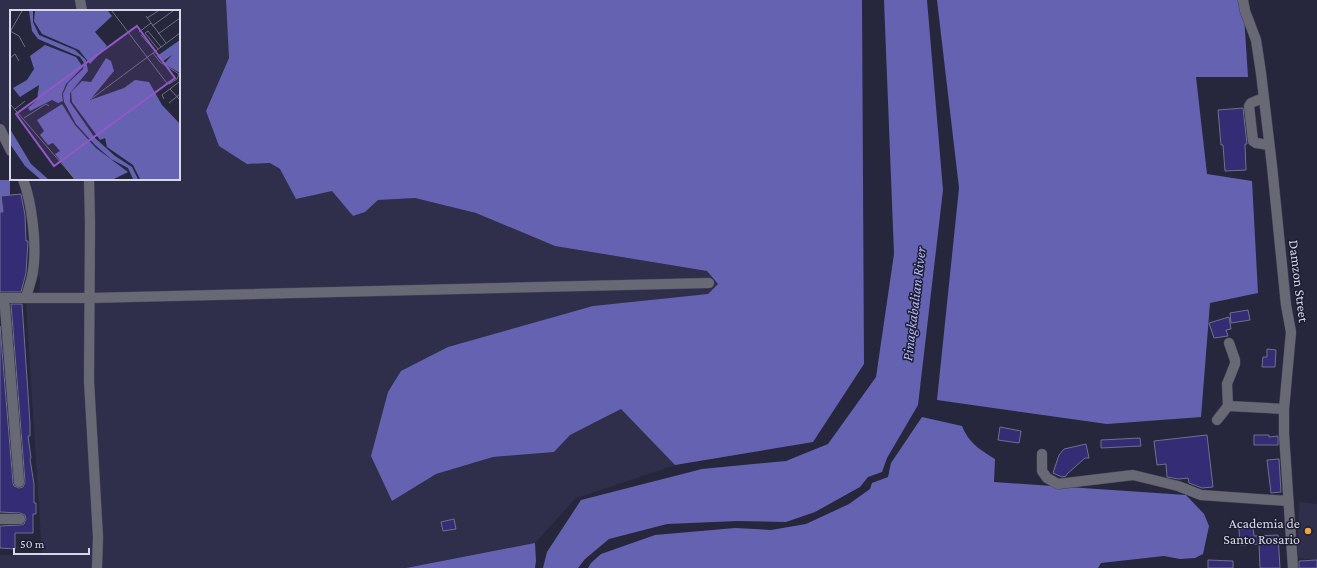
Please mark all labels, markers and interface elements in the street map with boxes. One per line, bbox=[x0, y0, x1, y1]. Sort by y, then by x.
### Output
inset map bbox=[10, 10, 180, 180]
street label: Damzon Street bbox=[1286, 239, 1312, 323]
water label: Pinagkabalian River bbox=[899, 245, 930, 362]
place label: Academia de Santo Rosario bbox=[1223, 515, 1300, 547]
marker: Academia de Santo Rosario bbox=[1303, 526, 1313, 536]
scale bar bbox=[14, 530, 89, 556]
text: 50 m bbox=[20, 537, 45, 551]

